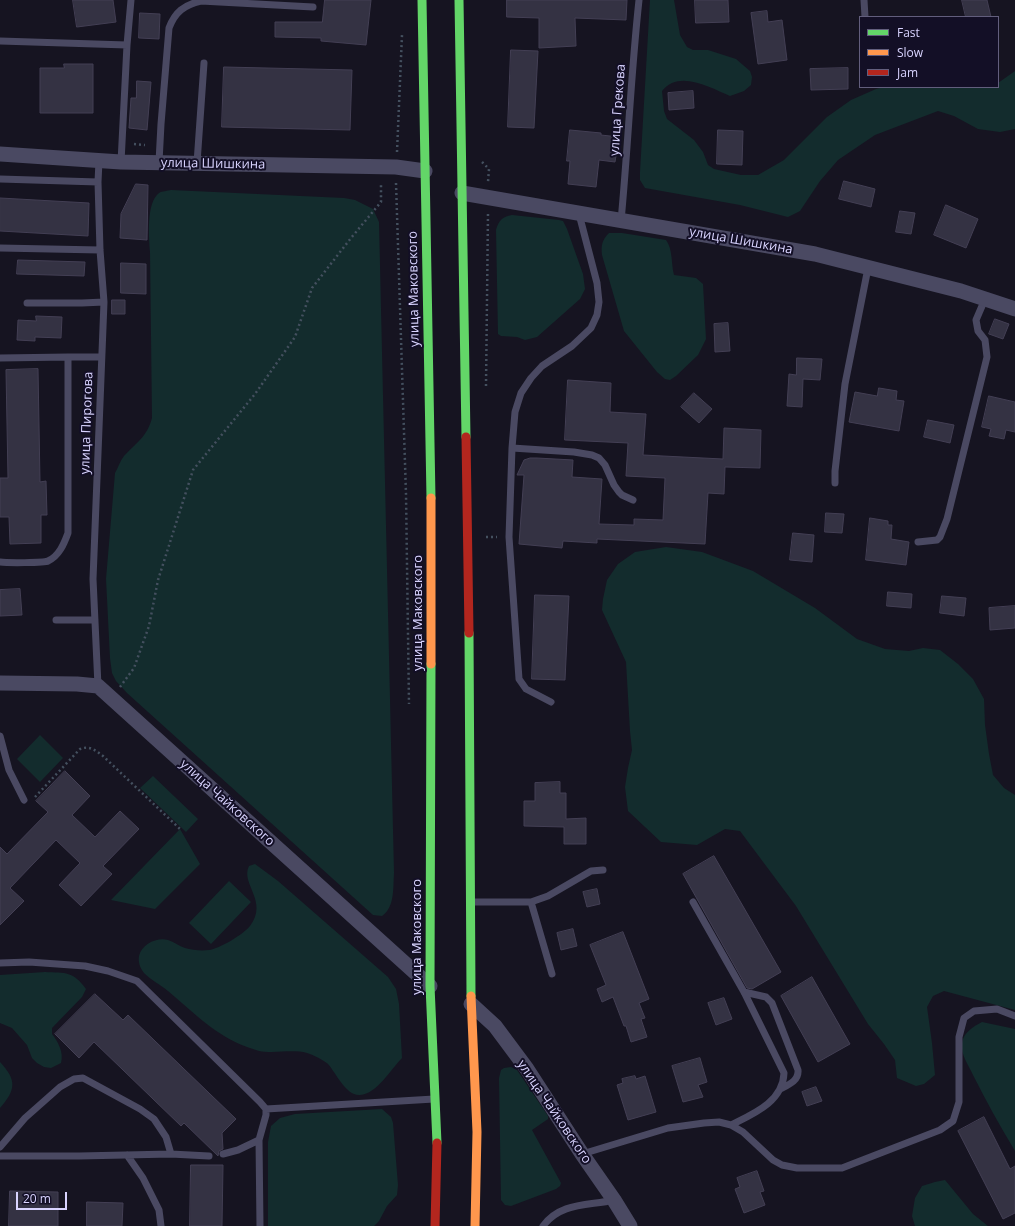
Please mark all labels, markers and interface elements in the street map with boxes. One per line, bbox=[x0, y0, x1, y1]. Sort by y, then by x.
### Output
legend bbox=[859, 16, 999, 88]
text: Fast bbox=[897, 24, 920, 41]
text: Slow bbox=[897, 44, 923, 61]
street label: улица Грекова bbox=[607, 63, 629, 157]
text: Jam bbox=[897, 64, 918, 81]
street label: улица Шишкина bbox=[161, 155, 265, 173]
street label: улица Шишкина bbox=[688, 224, 794, 258]
street label: улица Маковского bbox=[405, 231, 423, 347]
street label: улица Пирогова bbox=[77, 371, 97, 475]
street label: улица Маковского bbox=[410, 555, 426, 671]
street label: улица Чайковского bbox=[177, 757, 277, 849]
street label: улица Маковского bbox=[409, 879, 425, 995]
street label: улица Чайковского bbox=[514, 1057, 594, 1167]
scale bar bbox=[18, 1184, 69, 1210]
text: 20 m bbox=[23, 1190, 51, 1207]

